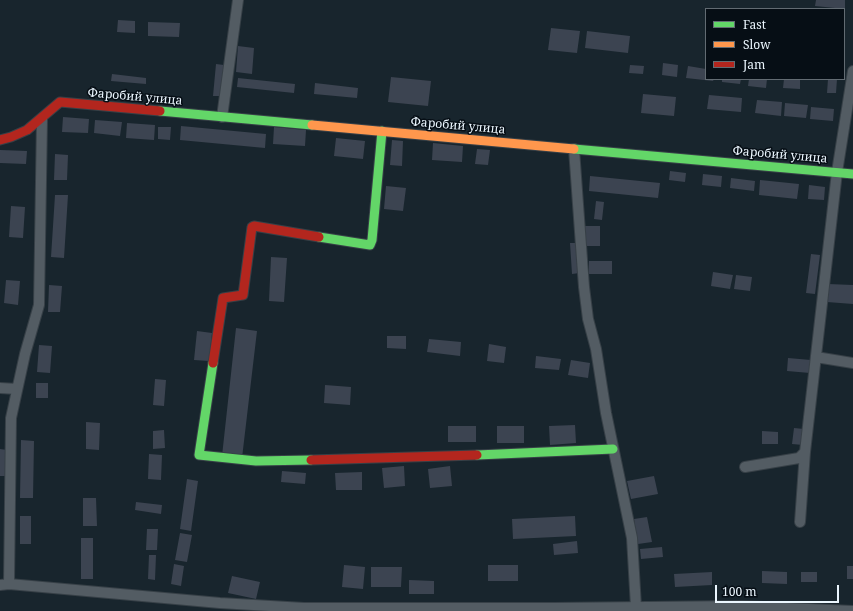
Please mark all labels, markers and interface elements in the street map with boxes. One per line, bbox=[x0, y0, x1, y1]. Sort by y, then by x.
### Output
legend bbox=[705, 8, 845, 80]
text: Fast bbox=[743, 16, 766, 33]
text: Slow bbox=[743, 36, 771, 53]
text: Jam bbox=[743, 56, 765, 73]
street label: Фаробий улица bbox=[87, 86, 183, 108]
street label: Фаробий улица bbox=[410, 115, 506, 137]
street label: Фаробий улица bbox=[732, 144, 828, 166]
scale bar bbox=[717, 577, 841, 603]
text: 100 m bbox=[722, 583, 757, 600]

